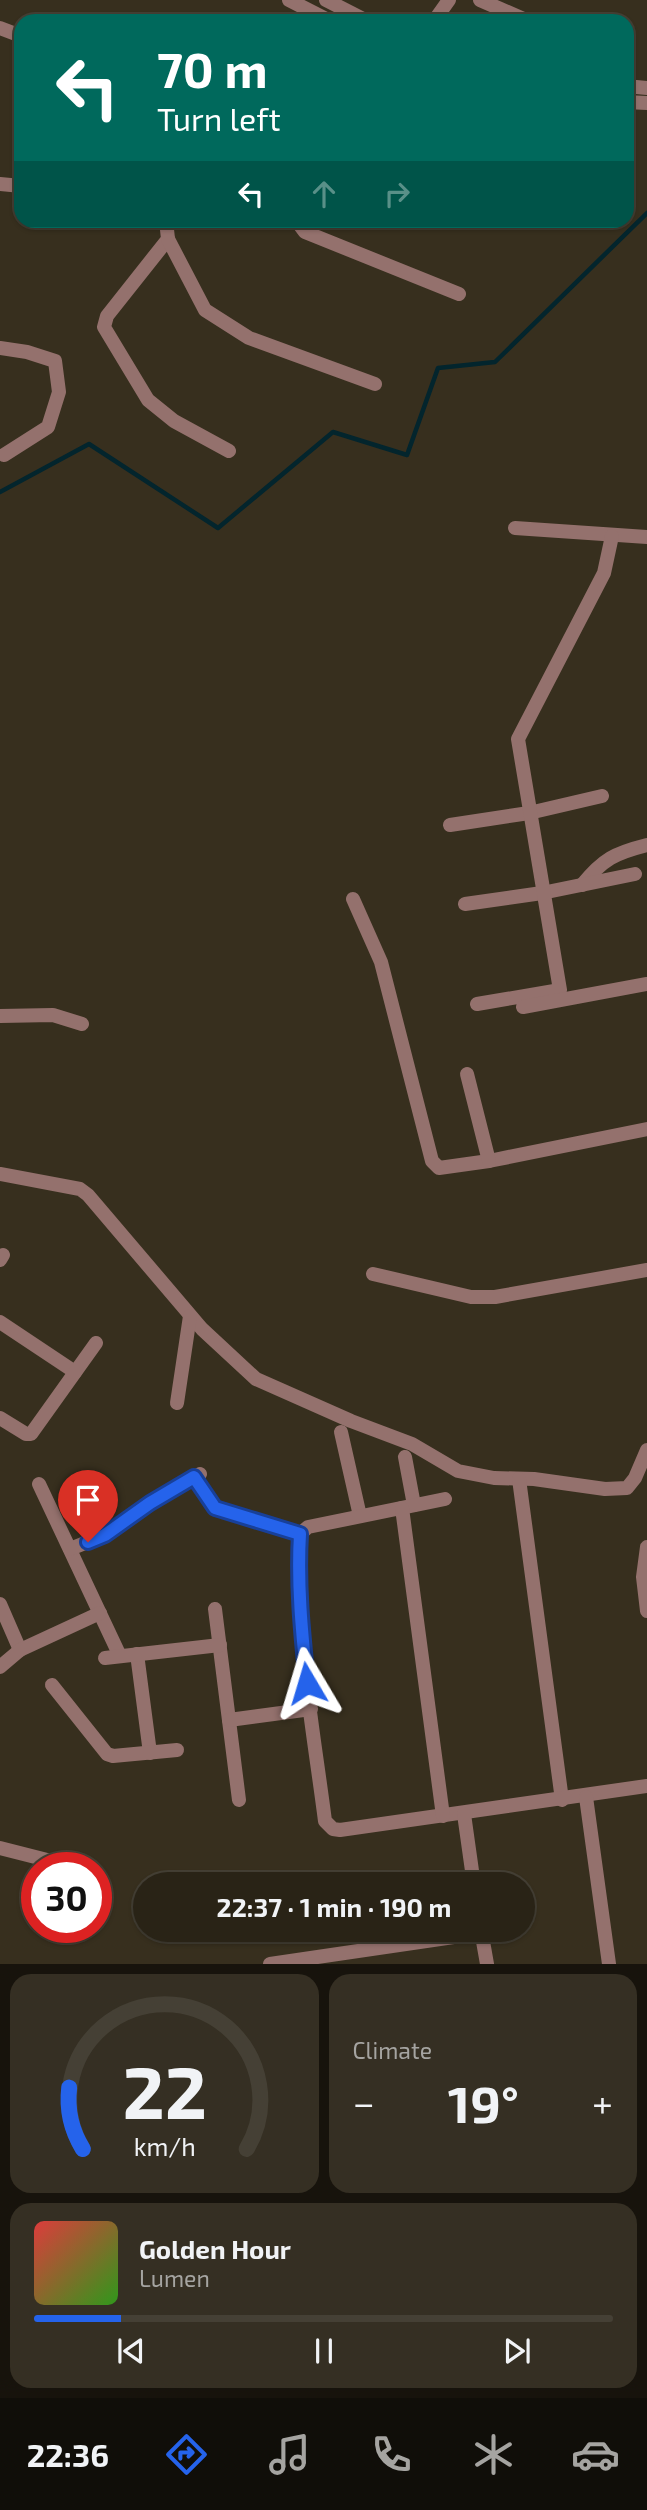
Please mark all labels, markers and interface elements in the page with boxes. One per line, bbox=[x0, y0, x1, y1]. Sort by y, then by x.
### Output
text: 70 m bbox=[157, 39, 268, 98]
icon: left bbox=[42, 42, 133, 133]
text: Turn left bbox=[157, 99, 281, 137]
icon: left bbox=[232, 175, 270, 213]
icon: ahead bbox=[305, 175, 343, 213]
icon: right bbox=[378, 175, 416, 213]
pin bbox=[58, 1470, 118, 1542]
icon: arrive bbox=[69, 1481, 107, 1519]
position arrow bbox=[270, 1646, 344, 1720]
speed limit sign: 30 bbox=[21, 1852, 112, 1943]
text: 22:37 · 1 min · 190 m bbox=[217, 1891, 451, 1922]
text: Climate bbox=[353, 2036, 432, 2064]
text: 22 bbox=[122, 2047, 207, 2135]
text: 19° bbox=[448, 2071, 519, 2133]
text: − bbox=[353, 2079, 375, 2125]
text: + bbox=[592, 2079, 613, 2125]
text: km/h bbox=[133, 2131, 195, 2161]
text: Golden Hour bbox=[139, 2233, 291, 2264]
text: Lumen bbox=[139, 2264, 210, 2292]
icon: previous bbox=[112, 2332, 150, 2370]
icon: pause bbox=[305, 2332, 343, 2370]
icon: next bbox=[498, 2332, 536, 2370]
icon: directions bbox=[162, 2430, 211, 2479]
icon: music bbox=[265, 2430, 314, 2479]
icon: phone bbox=[367, 2430, 416, 2479]
icon: climate bbox=[469, 2430, 518, 2479]
icon: car bbox=[571, 2430, 620, 2479]
text: 22:36 bbox=[27, 2435, 109, 2473]

